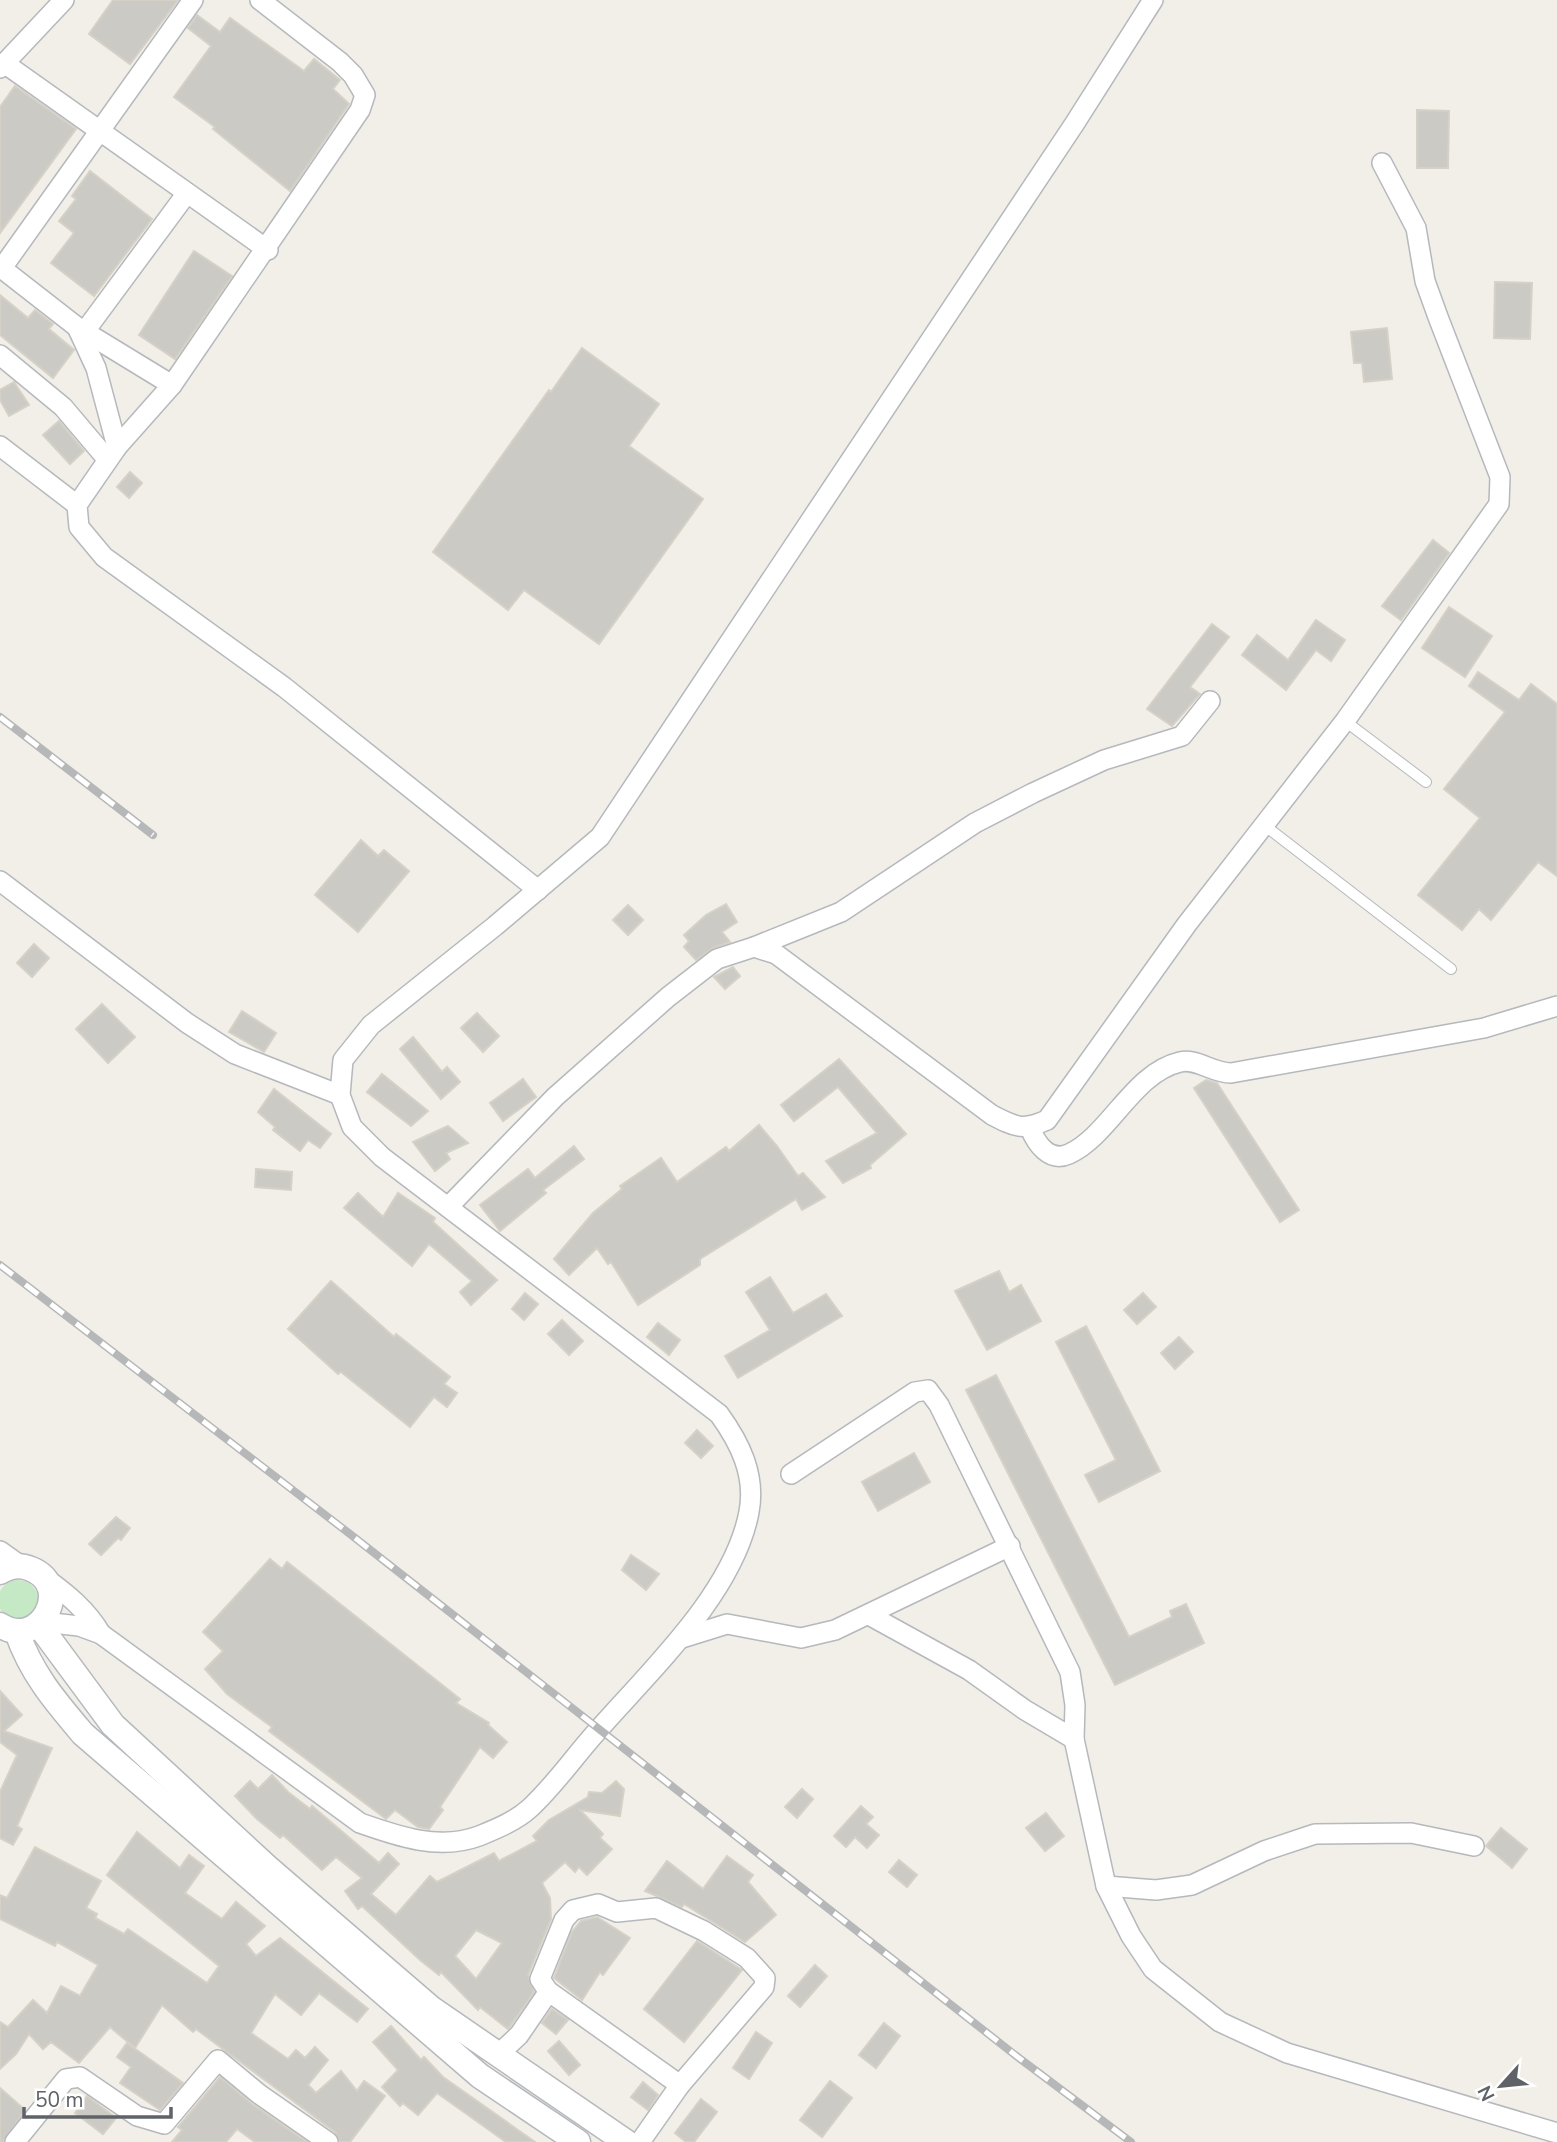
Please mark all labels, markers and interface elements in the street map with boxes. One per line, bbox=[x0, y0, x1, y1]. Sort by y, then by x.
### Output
north arrow bbox=[1466, 2051, 1536, 2121]
scale bar bbox=[24, 2076, 172, 2120]
text: N bbox=[1472, 2081, 1502, 2106]
text: 50 m bbox=[35, 2086, 84, 2114]

